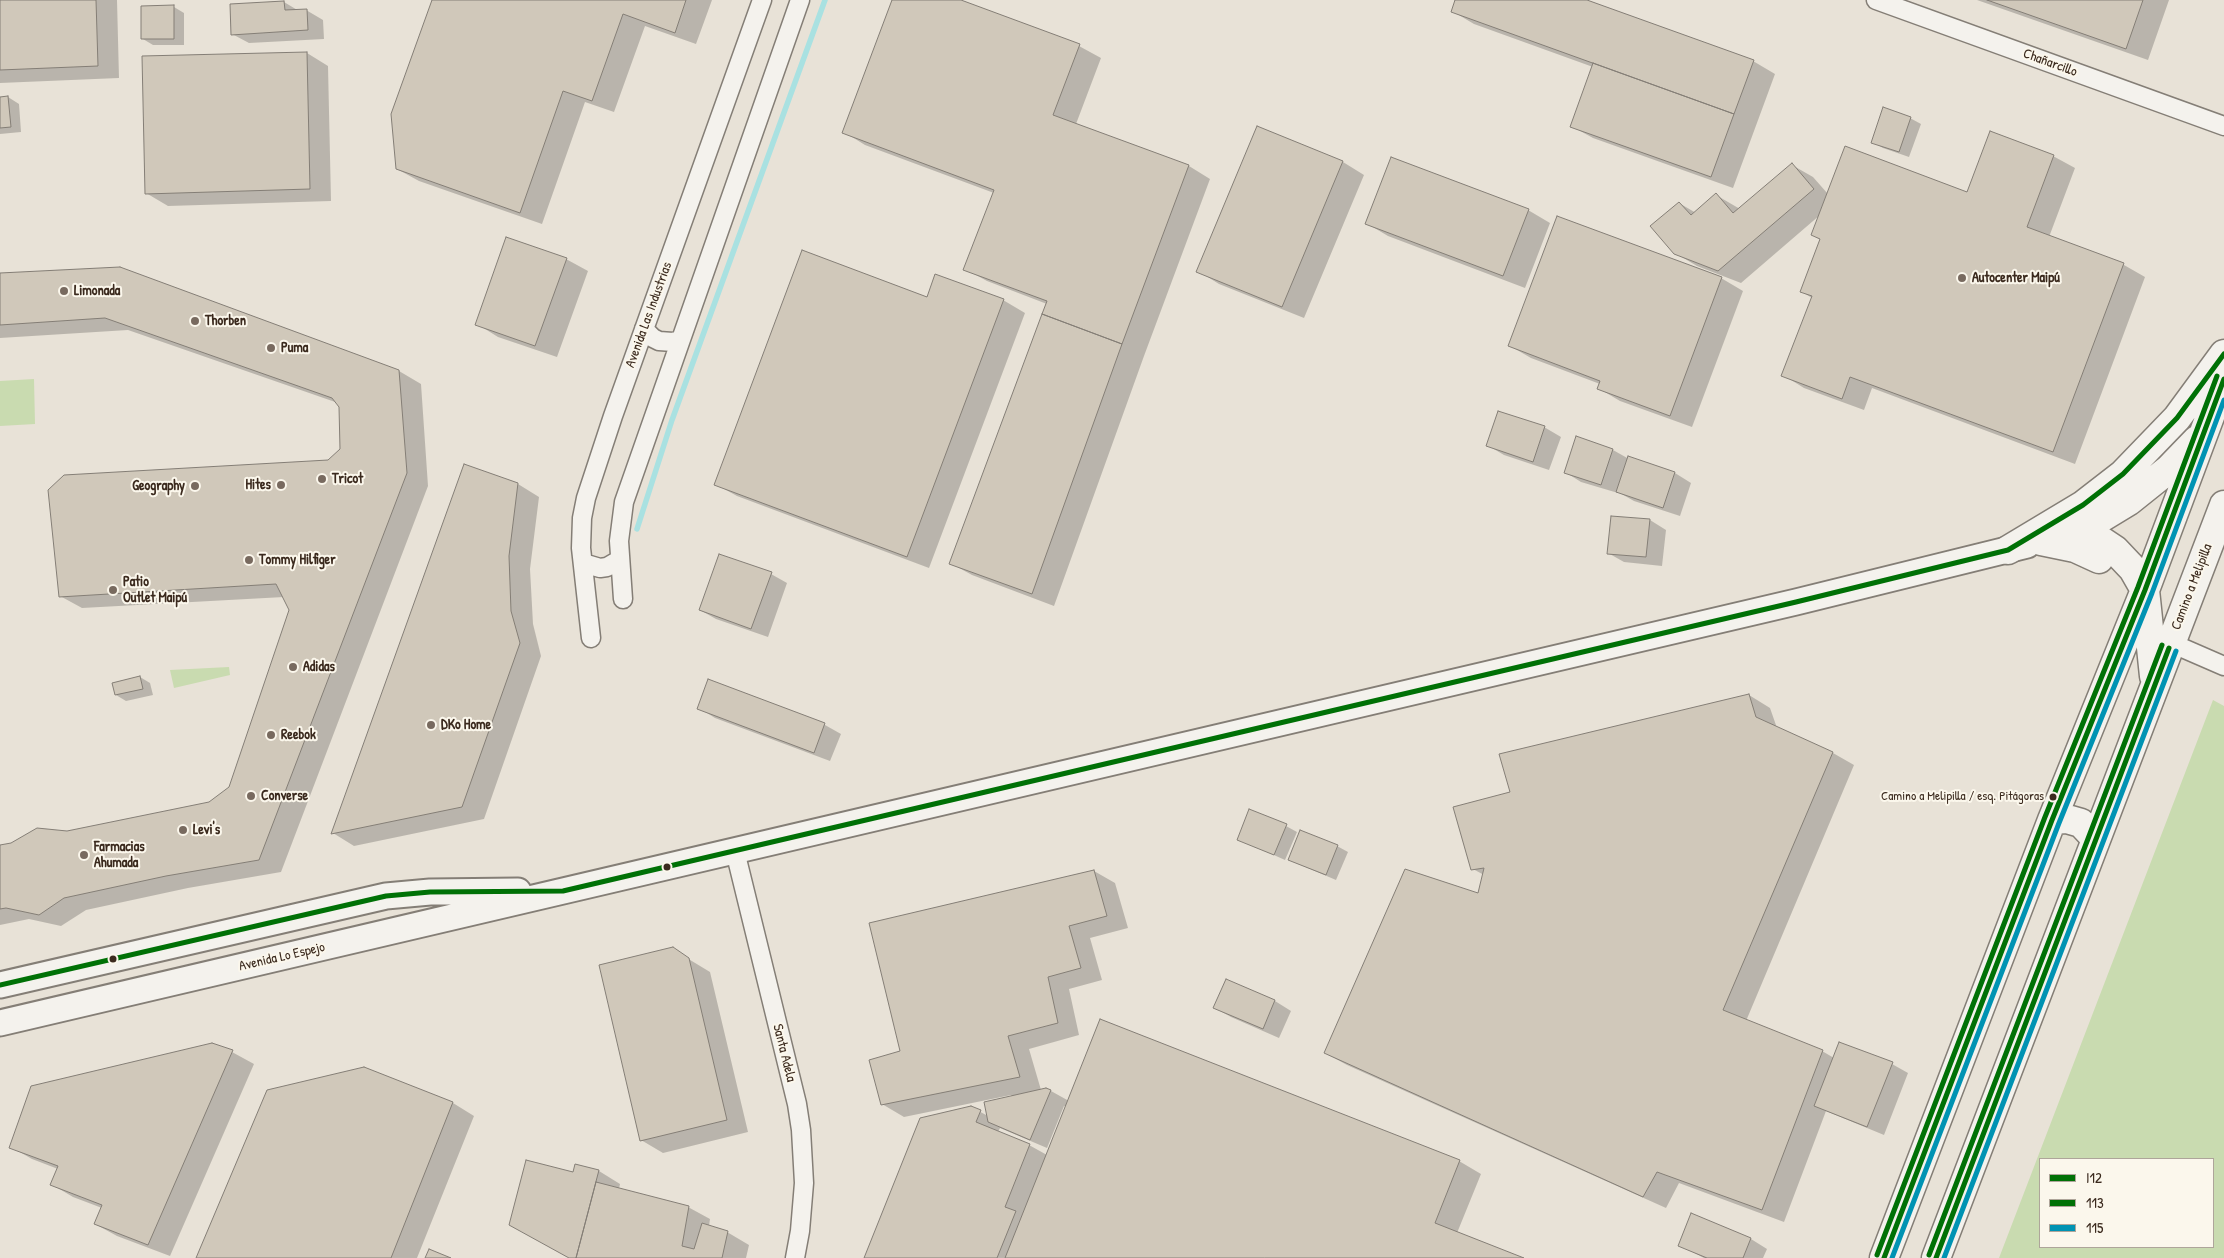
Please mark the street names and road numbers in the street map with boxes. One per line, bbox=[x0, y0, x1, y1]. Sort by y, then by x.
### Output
street label: Chañarcillo bbox=[2021, 45, 2079, 81]
street label: Avenida Las Industrias bbox=[622, 260, 676, 370]
street label: Camino a Melipilla bbox=[2168, 541, 2216, 633]
street label: Avenida Lo Espejo bbox=[237, 939, 327, 975]
street label: Santa Adela bbox=[769, 1022, 799, 1084]

